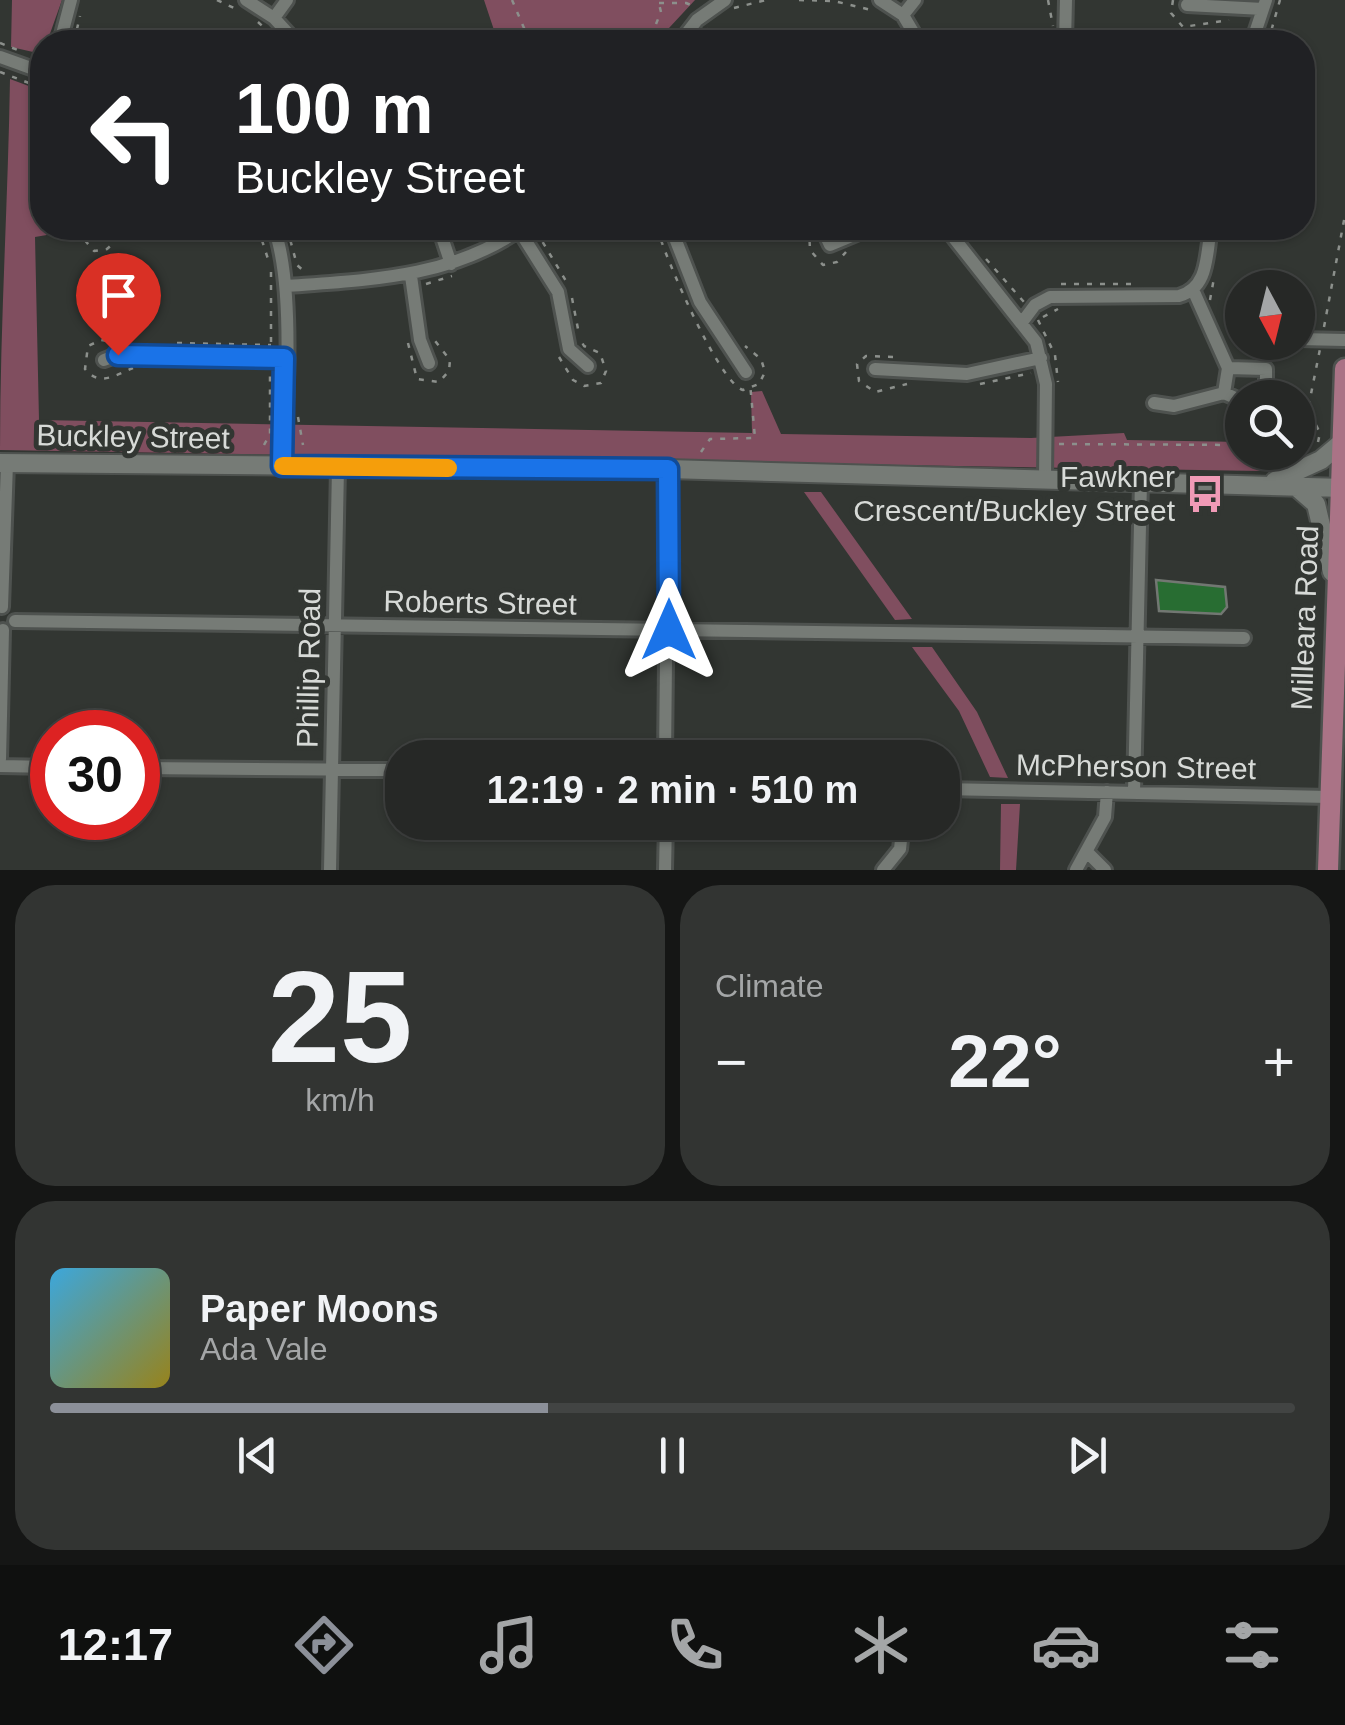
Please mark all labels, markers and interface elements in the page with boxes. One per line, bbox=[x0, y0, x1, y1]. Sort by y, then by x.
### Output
icon: left bbox=[70, 70, 200, 200]
text: 100 m bbox=[235, 70, 433, 148]
text: Buckley Street bbox=[235, 152, 525, 203]
pin bbox=[76, 253, 161, 356]
icon: arrive bbox=[91, 268, 146, 323]
north arrow bbox=[1225, 270, 1315, 360]
map controls bbox=[1225, 270, 1315, 470]
button: search bbox=[1225, 380, 1315, 470]
street label: Buckley Street bbox=[36, 418, 231, 455]
place label: Fawkner Crescent/Buckley Street bbox=[853, 460, 1176, 527]
bus stop icon: Fawkner Crescent/Buckley Street bbox=[1184, 473, 1226, 515]
street label: Milleara Road bbox=[1285, 525, 1324, 711]
position arrow bbox=[617, 578, 721, 682]
street label: Roberts Street bbox=[383, 584, 578, 621]
street label: Phillip Road bbox=[291, 588, 326, 748]
speed limit sign: 30 bbox=[30, 710, 160, 840]
street label: McPherson Street bbox=[1016, 748, 1257, 785]
text: 12:19 · 2 min · 510 m bbox=[487, 769, 858, 811]
text: 25 bbox=[268, 944, 412, 1090]
text: Climate bbox=[715, 968, 823, 1004]
text: 22° bbox=[948, 1019, 1062, 1103]
text: − bbox=[715, 1031, 747, 1093]
text: + bbox=[1263, 1031, 1295, 1093]
text: km/h bbox=[305, 1082, 375, 1118]
text: Paper Moons bbox=[200, 1288, 439, 1330]
text: Ada Vale bbox=[200, 1331, 328, 1367]
icon: previous bbox=[230, 1428, 285, 1483]
icon: pause bbox=[645, 1428, 700, 1483]
icon: next bbox=[1060, 1428, 1115, 1483]
icon: directions bbox=[289, 1610, 359, 1680]
icon: music bbox=[474, 1610, 544, 1680]
icon: phone bbox=[660, 1610, 730, 1680]
icon: climate bbox=[846, 1610, 916, 1680]
icon: car bbox=[1031, 1610, 1101, 1680]
icon: filters bbox=[1217, 1610, 1287, 1680]
text: 12:17 bbox=[58, 1619, 173, 1670]

